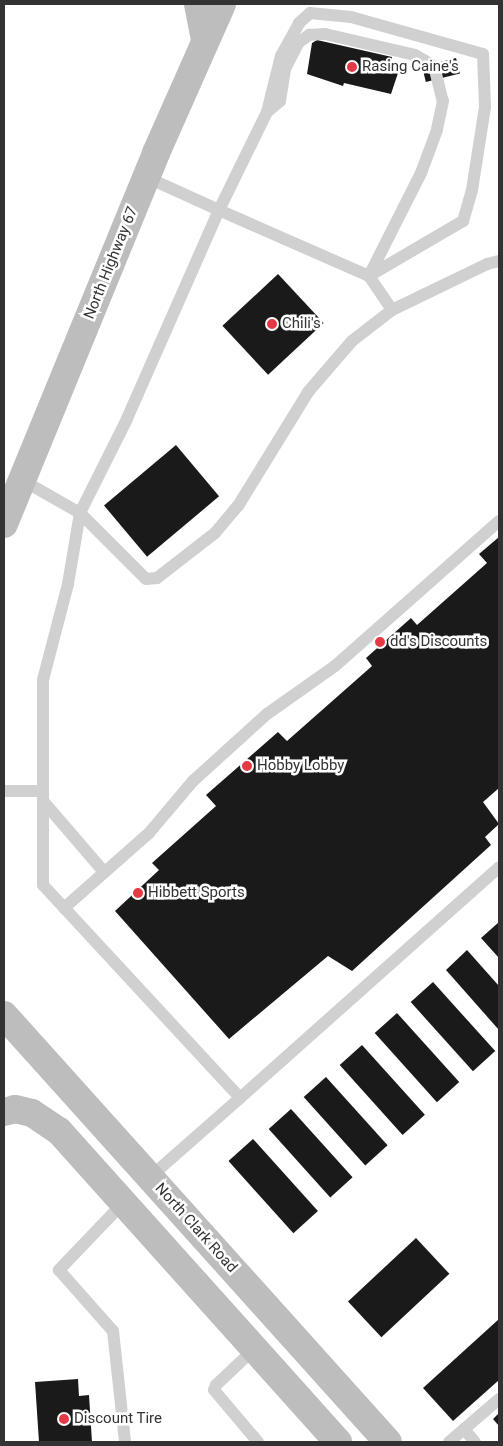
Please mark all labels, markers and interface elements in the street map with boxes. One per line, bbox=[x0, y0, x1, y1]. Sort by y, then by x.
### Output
place label: Rasing Caine's bbox=[362, 58, 459, 76]
marker: Rasing Caine's bbox=[346, 61, 358, 73]
street label: North Highway 67 bbox=[80, 204, 142, 322]
place label: Chili's bbox=[282, 315, 321, 333]
marker: Chili's bbox=[266, 318, 278, 330]
place label: dd's Discounts bbox=[390, 633, 487, 651]
marker: dd's Discounts bbox=[374, 636, 386, 648]
place label: Hobby Lobby bbox=[257, 757, 344, 775]
marker: Hobby Lobby bbox=[241, 760, 253, 772]
place label: Hibbett Sports bbox=[148, 884, 245, 902]
marker: Hibbett Sports bbox=[132, 887, 144, 899]
street label: North Clark Road bbox=[151, 1180, 241, 1276]
place label: Discount Tire bbox=[74, 1410, 162, 1428]
marker: Discount Tire bbox=[58, 1413, 70, 1425]

